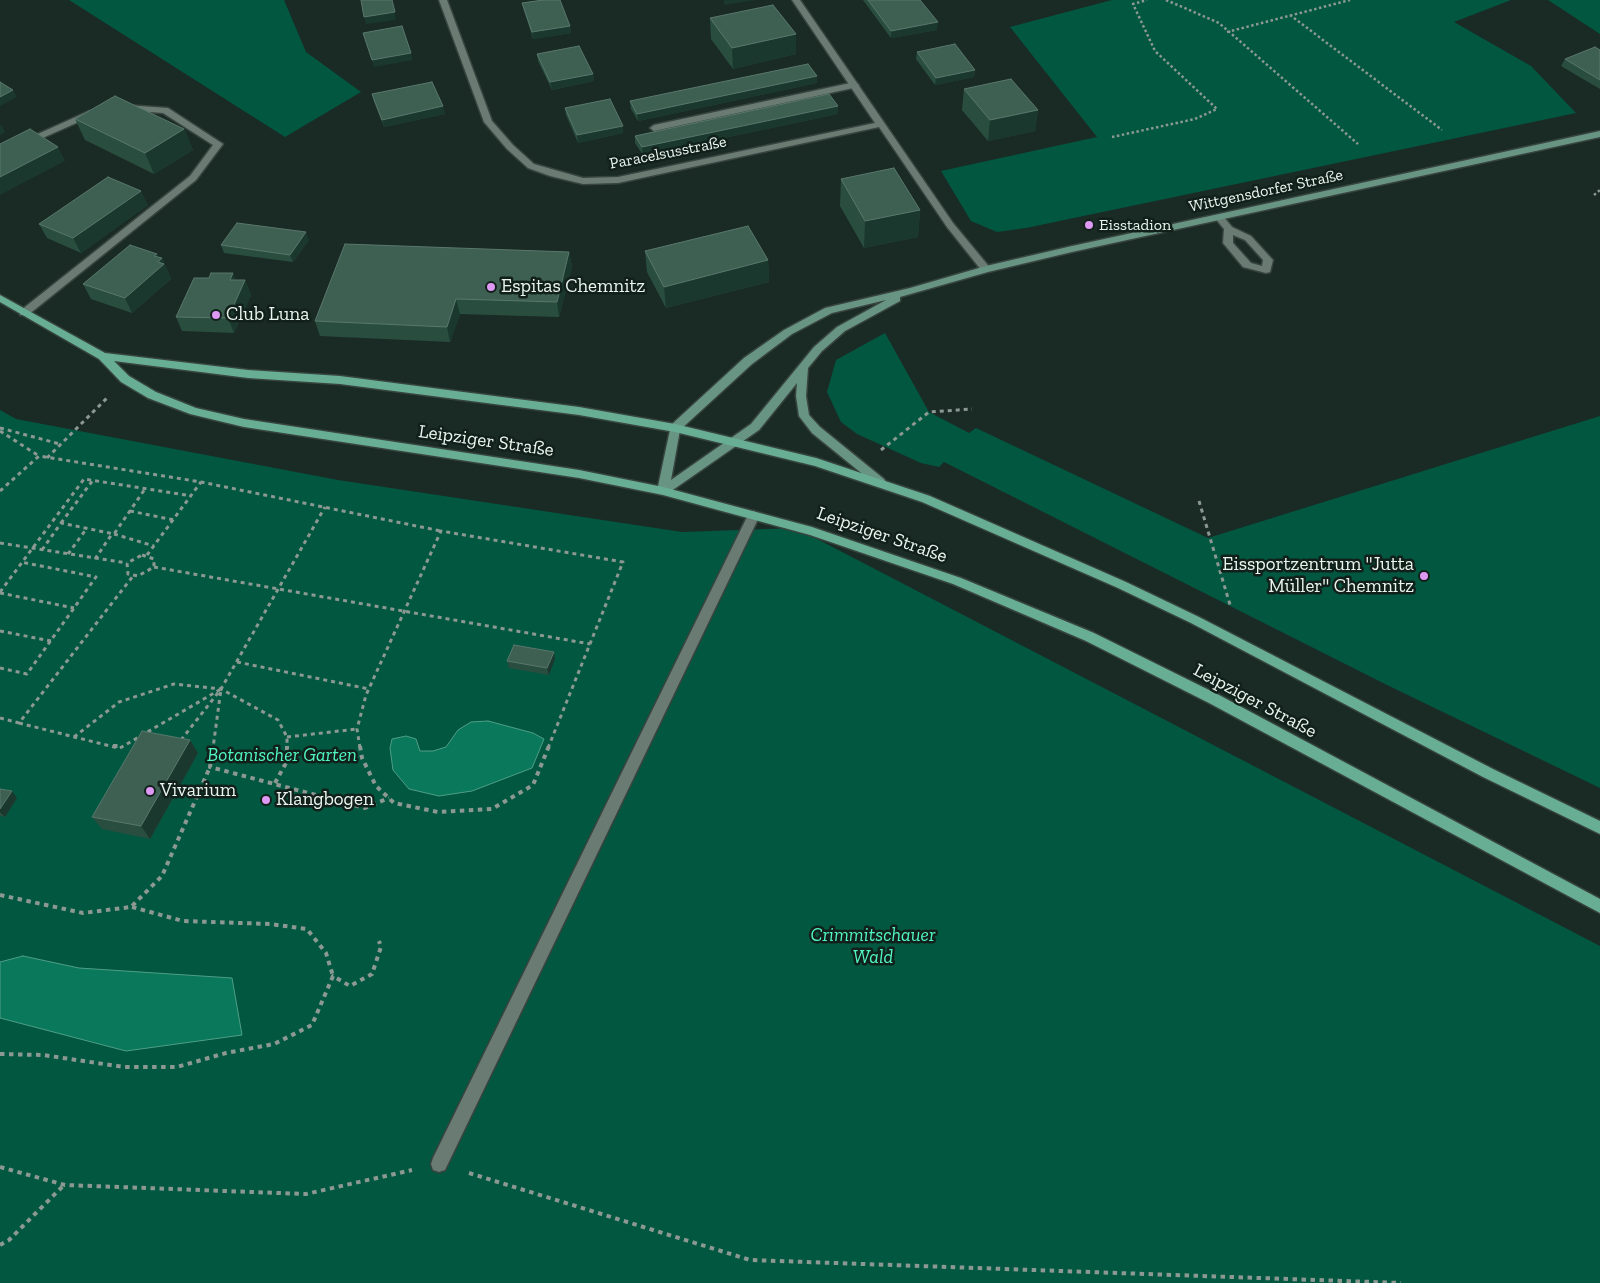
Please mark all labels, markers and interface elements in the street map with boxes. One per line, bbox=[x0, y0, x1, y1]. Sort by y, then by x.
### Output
street label: Paracelsusstraße bbox=[608, 132, 728, 174]
street label: Wittgensdorfer Straße bbox=[1187, 165, 1345, 217]
place label: Eisstadion bbox=[1099, 215, 1171, 235]
marker: Eisstadion bbox=[1083, 219, 1095, 231]
place label: Espitas Chemnitz bbox=[501, 276, 645, 298]
marker: Espitas Chemnitz bbox=[485, 281, 497, 293]
place label: Club Luna bbox=[226, 304, 309, 326]
marker: Club Luna bbox=[210, 309, 222, 321]
street label: Leipziger Straße bbox=[417, 420, 555, 462]
street label: Leipziger Straße bbox=[814, 502, 950, 568]
place label: Eissportzentrum "Jutta Müller" Chemnitz bbox=[1222, 554, 1414, 598]
marker: Eissportzentrum "Jutta Müller" Chemnitz bbox=[1418, 570, 1430, 582]
street label: Leipziger Straße bbox=[1189, 659, 1321, 743]
park label: Botanischer Garten bbox=[207, 745, 357, 767]
place label: Vivarium bbox=[160, 780, 236, 802]
marker: Vivarium bbox=[144, 785, 156, 797]
place label: Klangbogen bbox=[276, 789, 374, 811]
marker: Klangbogen bbox=[260, 794, 272, 806]
park label: Crimmitschauer Wald bbox=[811, 925, 935, 969]

